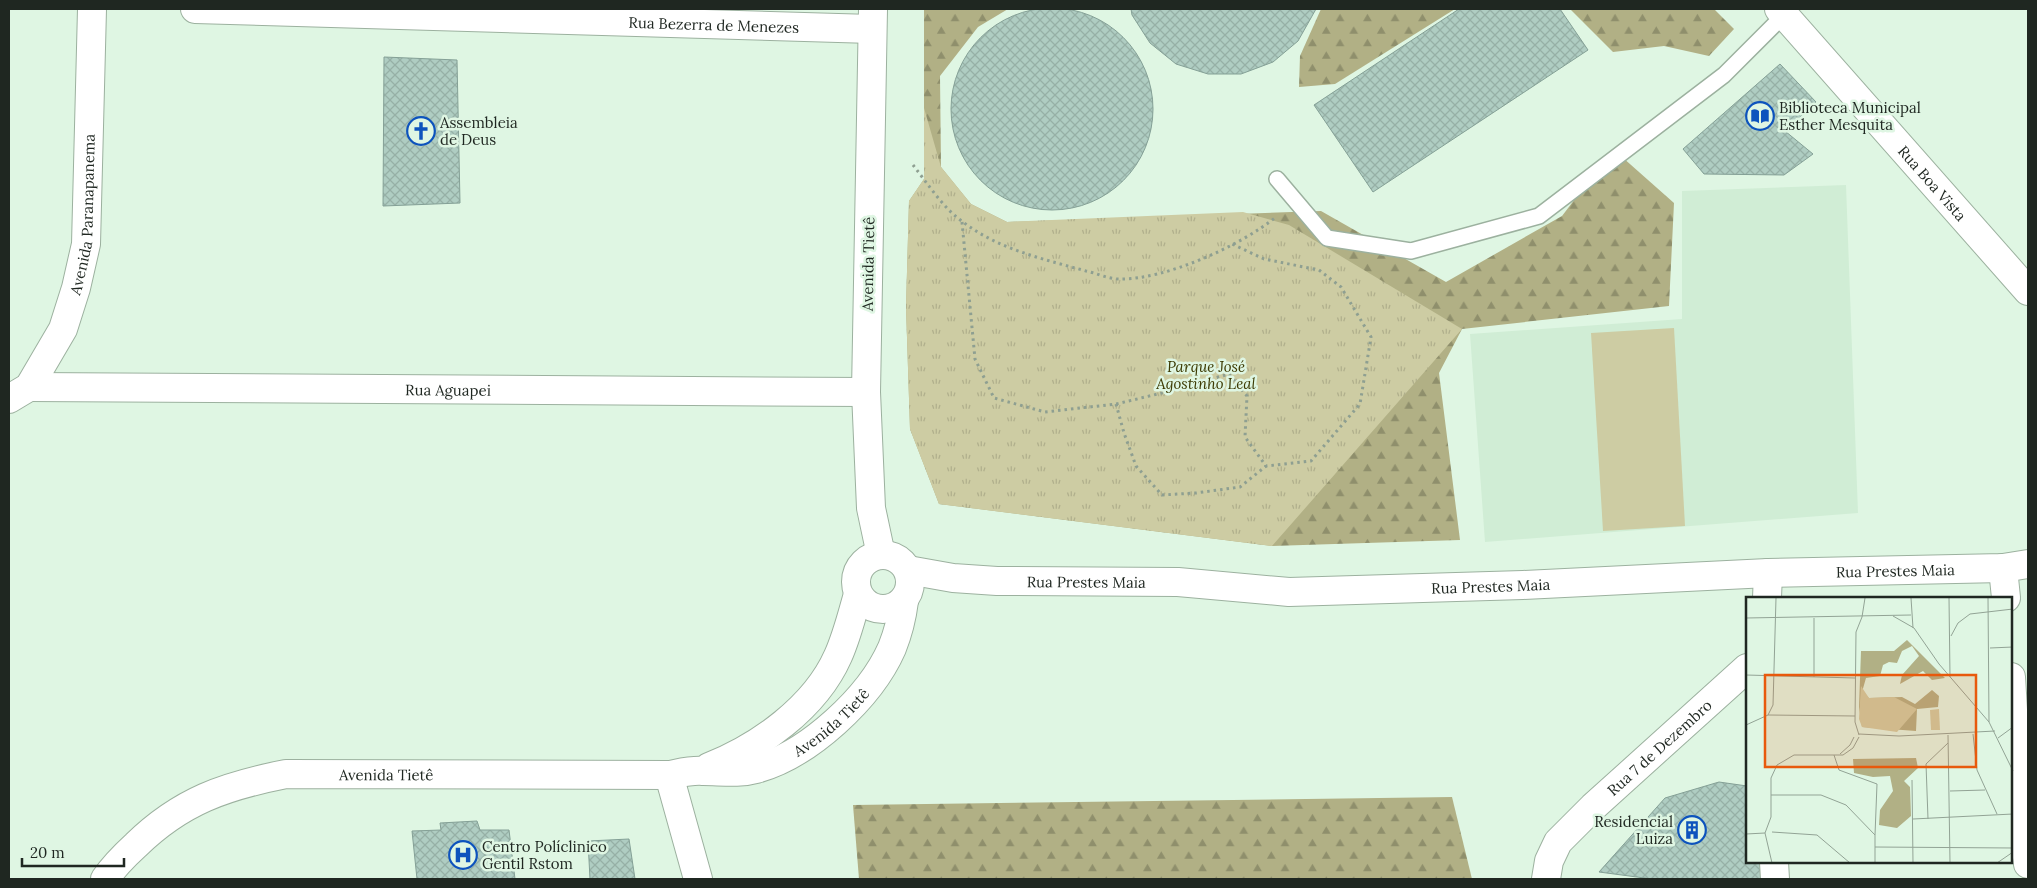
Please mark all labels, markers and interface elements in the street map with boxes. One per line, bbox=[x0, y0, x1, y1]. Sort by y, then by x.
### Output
street label: Rua Bezerra de Menezes bbox=[628, 12, 799, 36]
place label: Biblioteca Municipal Esther Mesquita bbox=[1779, 98, 1921, 134]
library icon: Biblioteca Municipal Esther Mesquita bbox=[1745, 101, 1775, 131]
place label: Assembleia de Deus bbox=[439, 113, 518, 149]
church icon: Assembleia de Deus bbox=[406, 116, 436, 146]
street label: Avenida Paranapanema bbox=[65, 133, 98, 298]
street label: Rua Boa Vista bbox=[1894, 141, 1971, 225]
street label: Avenida Tietê bbox=[858, 217, 878, 312]
park label: Parque José Agostinho Leal bbox=[1155, 357, 1257, 393]
street label: Rua Aguapei bbox=[405, 380, 491, 399]
street label: Rua Prestes Maia bbox=[1836, 560, 1955, 581]
street label: Rua Prestes Maia bbox=[1027, 572, 1146, 591]
street label: Rua Prestes Maia bbox=[1431, 574, 1551, 597]
inset map bbox=[1746, 597, 2012, 863]
street label: Avenida Tietê bbox=[789, 684, 873, 761]
street label: Rua 7 de Dezembro bbox=[1603, 695, 1716, 799]
street label: Avenida Tietê bbox=[338, 765, 433, 784]
place label: Residencial Luiza bbox=[1594, 812, 1673, 848]
building icon: Residencial Luiza bbox=[1677, 815, 1707, 845]
scale bar bbox=[22, 836, 125, 868]
place label: Centro Políclinico Gentil Rstom bbox=[482, 837, 607, 873]
hospital icon: Centro Políclinico Gentil Rstom bbox=[448, 840, 478, 870]
text: 20 m bbox=[30, 843, 65, 862]

